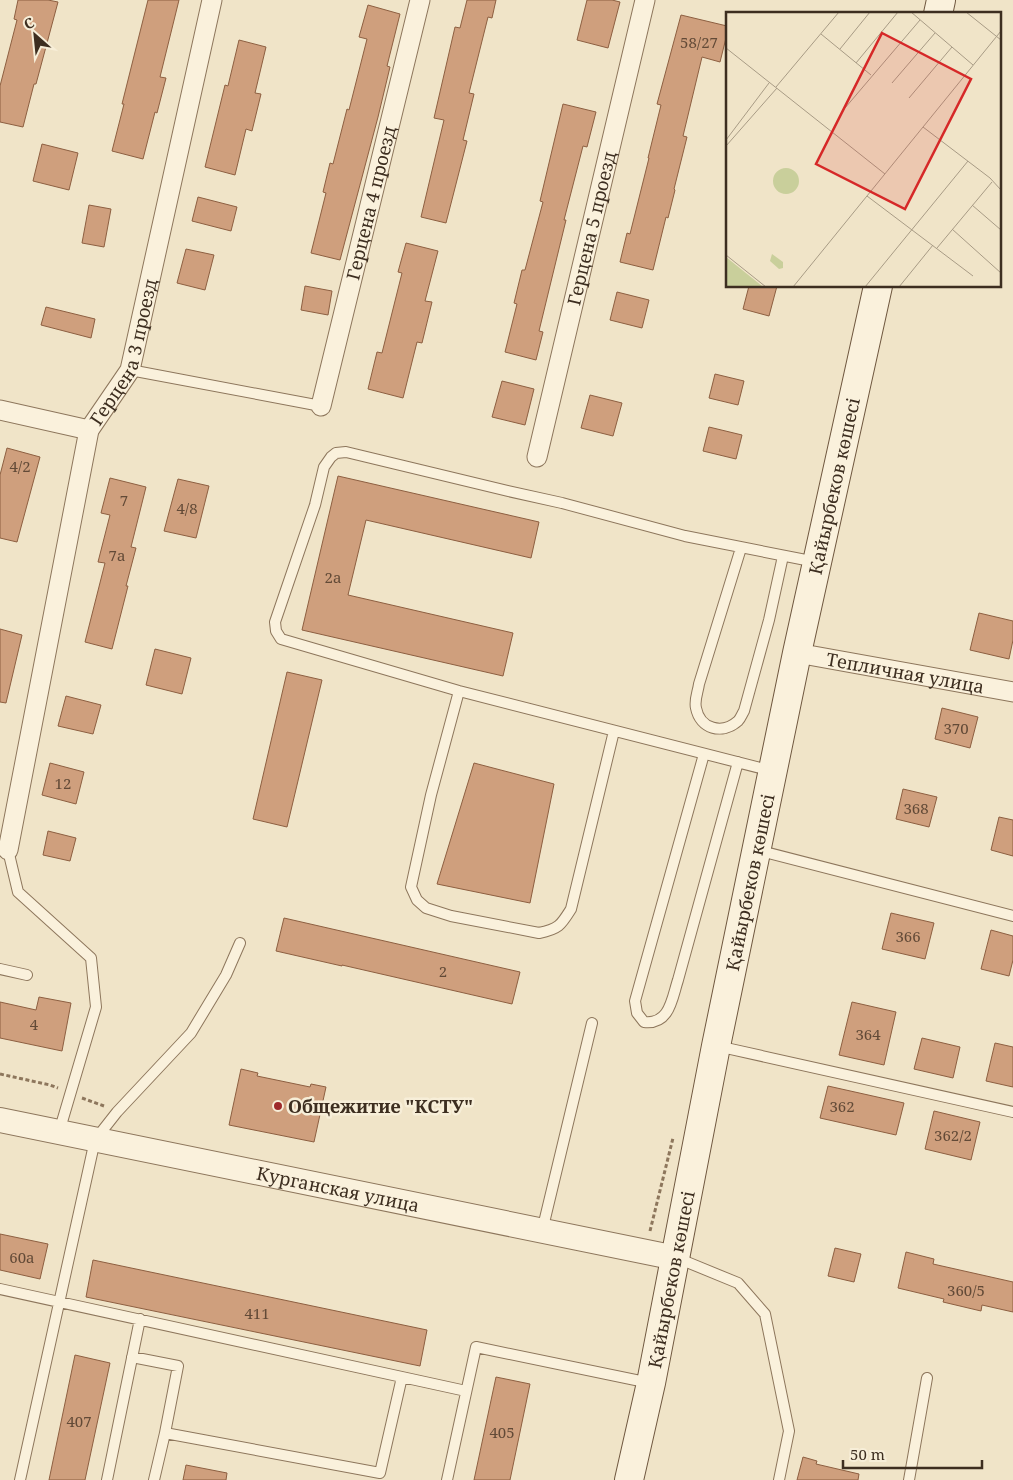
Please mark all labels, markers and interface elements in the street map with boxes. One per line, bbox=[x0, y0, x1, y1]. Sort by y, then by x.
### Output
north arrow bbox=[10, 10, 60, 60]
text: С bbox=[20, 12, 37, 34]
inset map bbox=[726, 12, 1000, 288]
house number: 58/27 bbox=[680, 32, 718, 52]
street label: Герцена 4 проезд bbox=[340, 124, 401, 282]
street label: Герцена 5 проезд bbox=[561, 149, 621, 308]
street label: Герцена 3 проезд bbox=[84, 276, 162, 430]
street label: Қайырбеков көшесі bbox=[803, 395, 865, 577]
house number: 4/2 bbox=[9, 456, 31, 476]
house number: 7 bbox=[120, 490, 128, 510]
house number: 4/8 bbox=[176, 498, 198, 518]
house number: 7а bbox=[109, 545, 125, 565]
house number: 2а bbox=[325, 567, 341, 587]
street label: Тепличная улица bbox=[824, 646, 986, 699]
house number: 370 bbox=[943, 718, 969, 738]
house number: 12 bbox=[55, 773, 71, 793]
street label: Қайырбеков көшесі bbox=[720, 791, 780, 973]
house number: 368 bbox=[903, 798, 929, 818]
house number: 366 bbox=[895, 926, 921, 946]
house number: 2 bbox=[439, 961, 447, 981]
house number: 4 bbox=[30, 1014, 39, 1034]
house number: 364 bbox=[855, 1024, 881, 1044]
place label: Общежитие "КСТУ" bbox=[288, 1094, 473, 1118]
house number: 362 bbox=[829, 1096, 855, 1116]
marker: Общежитие "КСТУ" bbox=[272, 1100, 284, 1112]
house number: 362/2 bbox=[934, 1125, 972, 1145]
street label: Курганская улица bbox=[254, 1161, 422, 1217]
street label: Қайырбеков көшесі bbox=[642, 1188, 700, 1370]
house number: 60а bbox=[9, 1247, 35, 1267]
house number: 360/5 bbox=[947, 1280, 985, 1300]
house number: 411 bbox=[244, 1303, 270, 1323]
house number: 407 bbox=[66, 1411, 92, 1431]
house number: 405 bbox=[489, 1422, 515, 1442]
scale bar bbox=[843, 1438, 982, 1470]
text: 50 m bbox=[850, 1444, 885, 1464]

